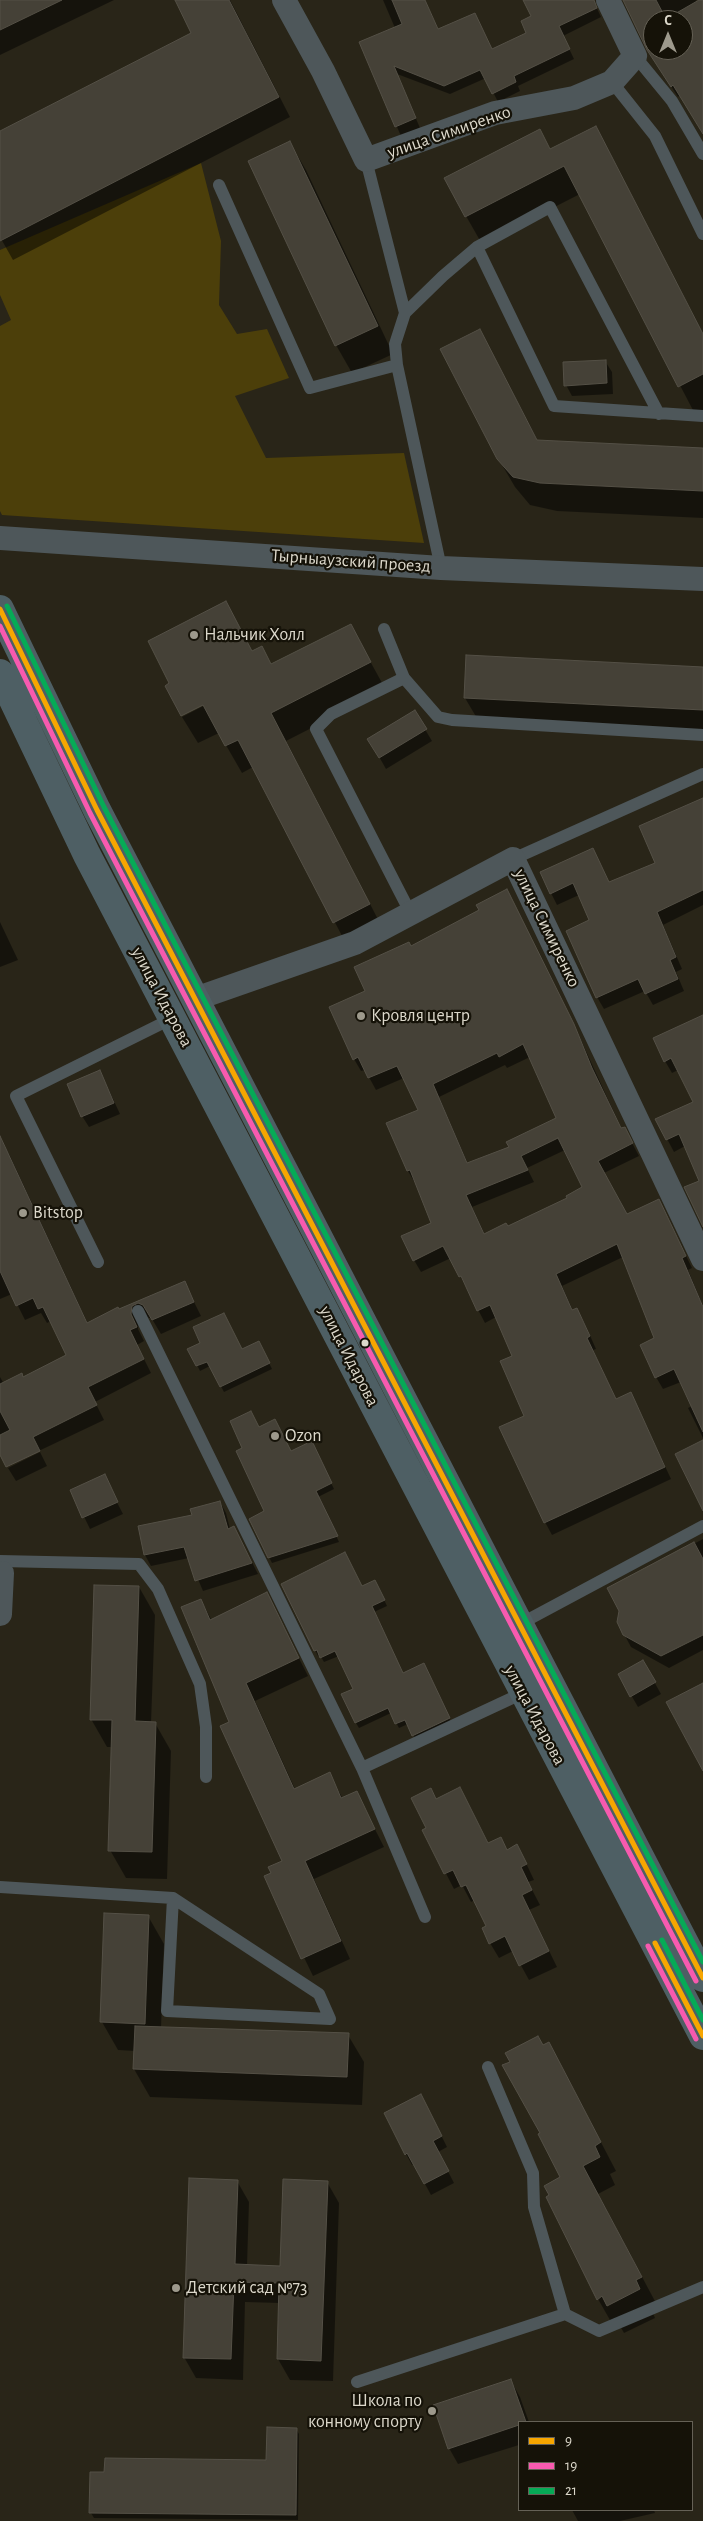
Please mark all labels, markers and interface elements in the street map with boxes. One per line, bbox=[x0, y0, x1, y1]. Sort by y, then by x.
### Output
north arrow bbox=[643, 10, 693, 60]
text: С bbox=[664, 14, 672, 28]
street label: улица Симиренко bbox=[385, 101, 513, 163]
street label: Тырныаузский проезд bbox=[271, 545, 431, 577]
place label: Нальчик Холл bbox=[204, 624, 305, 646]
marker: Нальчик Холл bbox=[188, 629, 200, 641]
street label: улица Симиренко bbox=[509, 865, 585, 991]
street label: улица Идарова bbox=[127, 943, 197, 1051]
place label: Кровля центр bbox=[371, 1005, 470, 1027]
marker: Кровля центр bbox=[355, 1010, 367, 1022]
place label: Bitstop bbox=[33, 1202, 83, 1224]
marker: Bitstop bbox=[17, 1207, 29, 1219]
street label: улица Идарова bbox=[314, 1302, 384, 1410]
unlabelled marker bbox=[360, 1338, 370, 1348]
place label: Ozon bbox=[285, 1425, 322, 1447]
marker: Ozon bbox=[269, 1430, 281, 1442]
street label: улица Идарова bbox=[500, 1661, 570, 1769]
place label: Детский сад №73 bbox=[186, 2277, 307, 2299]
marker: Детский сад №73 bbox=[170, 2282, 182, 2294]
place label: Школа по конному спорту bbox=[308, 2390, 422, 2432]
marker: Школа по конному спорту bbox=[426, 2405, 438, 2417]
legend bbox=[518, 2421, 693, 2511]
text: 9 bbox=[565, 2433, 572, 2448]
text: 19 bbox=[565, 2458, 577, 2473]
text: 21 bbox=[565, 2483, 577, 2498]

